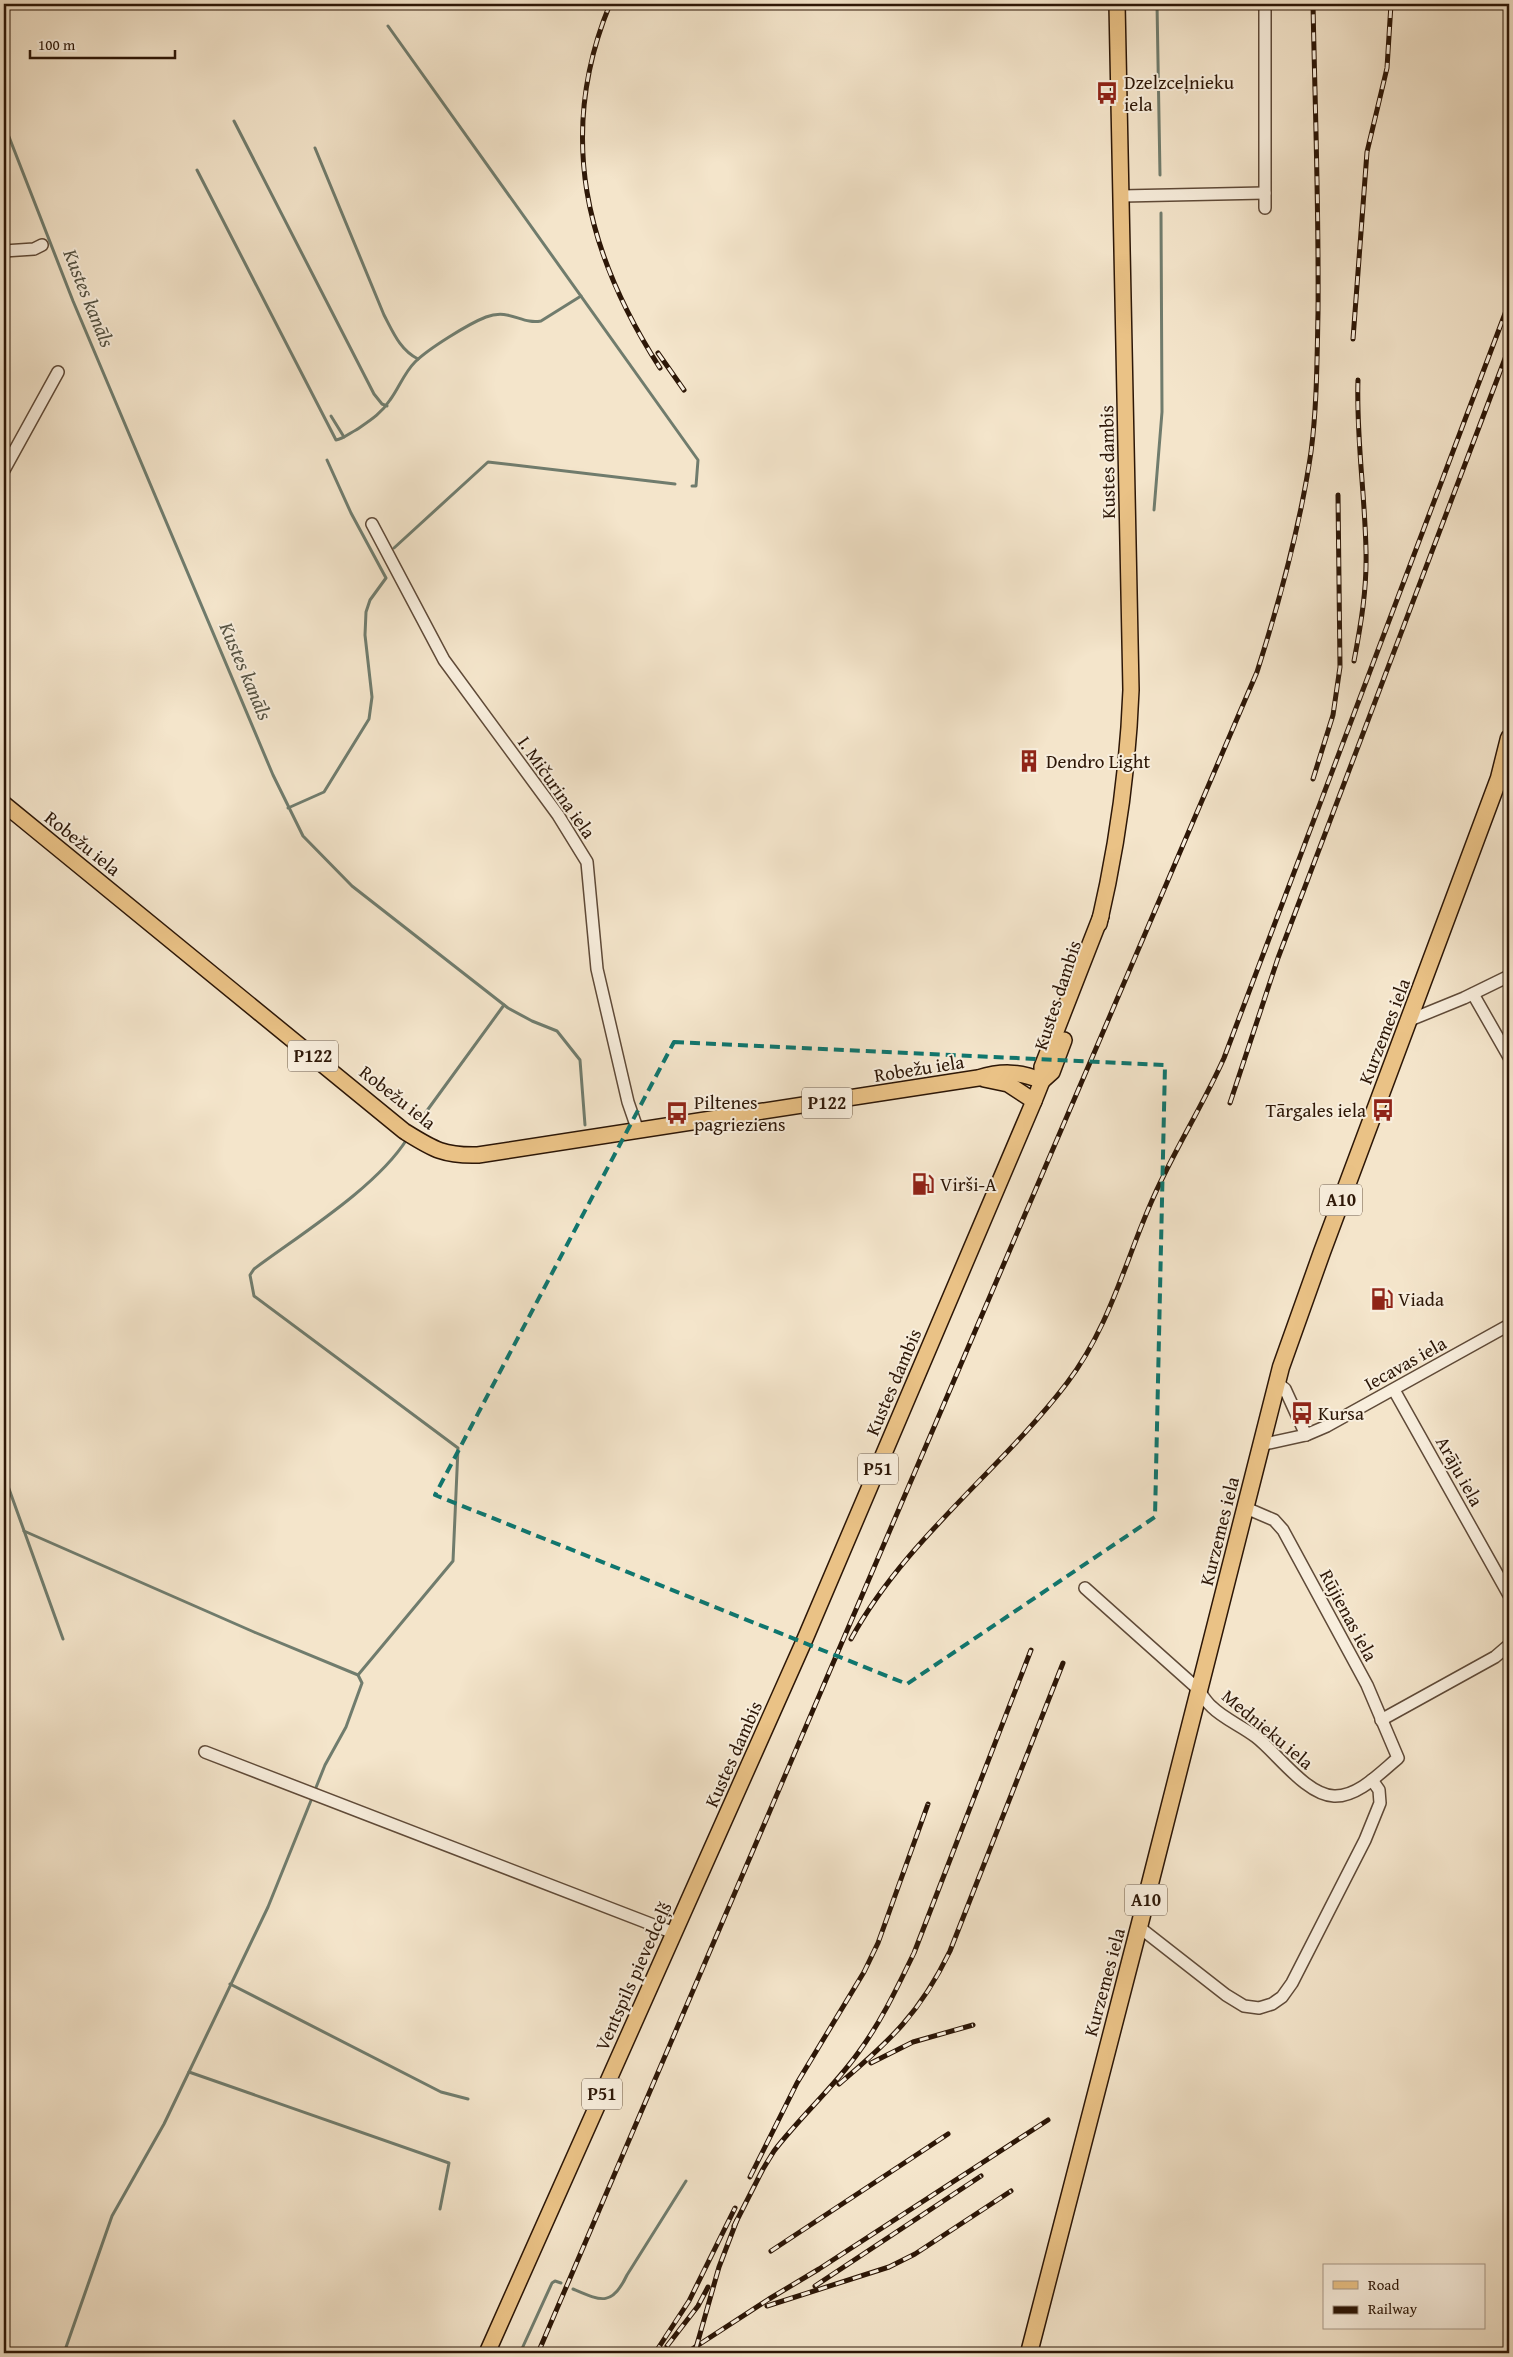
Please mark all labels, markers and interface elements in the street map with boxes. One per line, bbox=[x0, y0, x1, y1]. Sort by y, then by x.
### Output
scale bar bbox=[30, 28, 175, 60]
text: 100 m bbox=[38, 34, 76, 55]
place label: Dzelzceļnieku iela bbox=[1124, 68, 1235, 118]
bus stop icon: Dzelzceļnieku iela bbox=[1094, 80, 1120, 106]
water label: Kustes kanāls bbox=[56, 243, 123, 352]
street label: Kustes dambis bbox=[1092, 405, 1122, 519]
water label: Kustes kanāls bbox=[212, 616, 280, 725]
street label: I. Mičurina iela bbox=[511, 730, 603, 844]
place label: Dendro Light bbox=[1046, 747, 1150, 775]
building icon: Dendro Light bbox=[1016, 748, 1042, 774]
street label: Robežu iela bbox=[39, 804, 127, 882]
street label: Kustes dambis bbox=[1026, 937, 1088, 1053]
street label: Kurzemes iela bbox=[1351, 974, 1417, 1088]
road number: P122 bbox=[288, 1040, 338, 1072]
street label: Robežu iela bbox=[872, 1047, 966, 1089]
street label: Robežu iela bbox=[354, 1058, 442, 1136]
place label: Piltenes pagrieziens bbox=[694, 1088, 786, 1138]
road number: P122 bbox=[802, 1088, 852, 1118]
place label: Tārgales iela bbox=[1266, 1096, 1366, 1124]
bus stop icon: Tārgales iela bbox=[1370, 1097, 1396, 1123]
bus stop icon: Piltenes pagrieziens bbox=[664, 1100, 690, 1126]
place label: Virši-A bbox=[940, 1170, 997, 1198]
fuel station icon: Virši-A bbox=[910, 1171, 936, 1197]
road number: A10 bbox=[1320, 1184, 1362, 1216]
place label: Viada bbox=[1398, 1285, 1444, 1313]
fuel station icon: Viada bbox=[1369, 1286, 1395, 1312]
street label: Kustes dambis bbox=[858, 1324, 928, 1440]
street label: Iecavas iela bbox=[1359, 1329, 1451, 1397]
place label: Kursa bbox=[1318, 1399, 1364, 1427]
bus stop icon: Kursa bbox=[1289, 1400, 1315, 1426]
street label: Arāju iela bbox=[1429, 1431, 1491, 1511]
road number: P51 bbox=[858, 1454, 898, 1485]
street label: Kurzemes iela bbox=[1192, 1474, 1246, 1588]
street label: Rūjienas iela bbox=[1313, 1564, 1385, 1666]
street label: Mednieku iela bbox=[1216, 1682, 1320, 1776]
street label: Kustes dambis bbox=[697, 1696, 769, 1812]
road number: A10 bbox=[1125, 1884, 1167, 1916]
street label: Ventspils pievedceļš bbox=[588, 1897, 678, 2055]
street label: Kurzemes iela bbox=[1076, 1925, 1132, 2039]
road number: P51 bbox=[582, 2078, 622, 2110]
legend bbox=[1323, 2264, 1486, 2330]
text: Road bbox=[1368, 2274, 1399, 2295]
text: Railway bbox=[1368, 2298, 1418, 2319]

